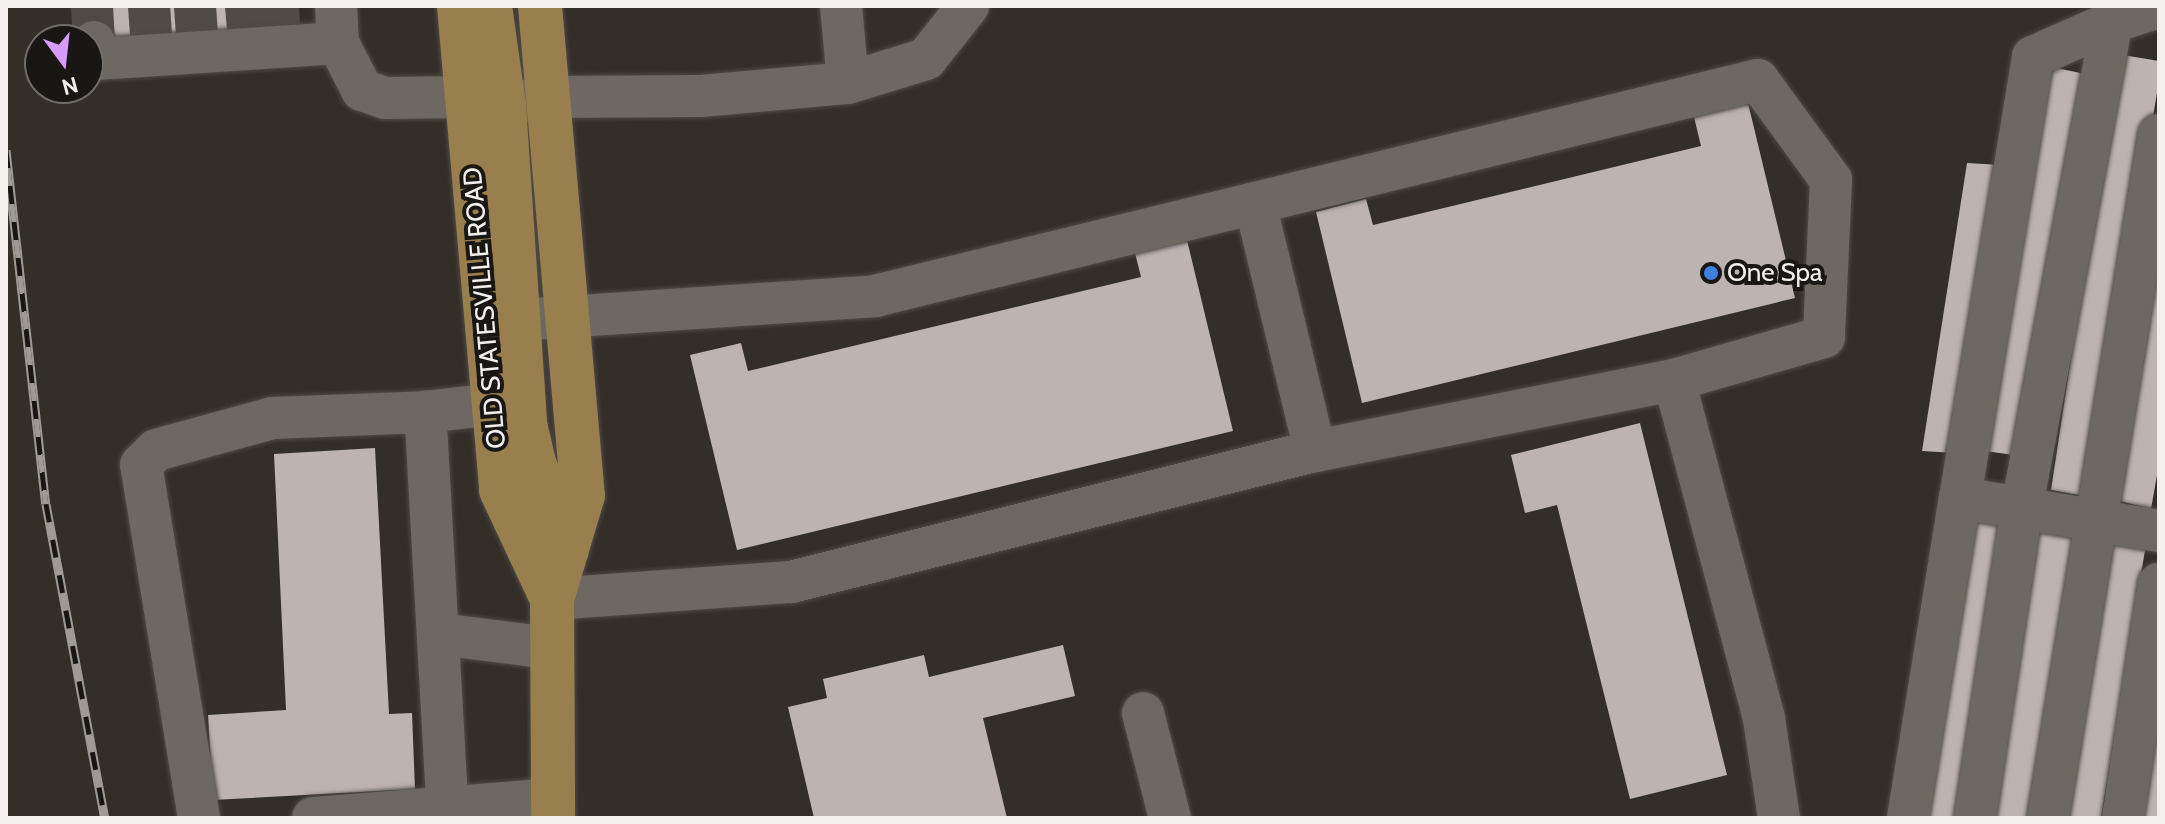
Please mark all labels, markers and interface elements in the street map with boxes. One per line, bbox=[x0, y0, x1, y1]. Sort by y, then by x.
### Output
north arrow bbox=[24, 24, 104, 104]
text: N bbox=[59, 71, 81, 101]
street label: OLD STATESVILLE ROAD bbox=[457, 166, 513, 450]
place label: One Spa bbox=[1727, 257, 1823, 289]
marker: One Spa bbox=[1702, 264, 1720, 282]

